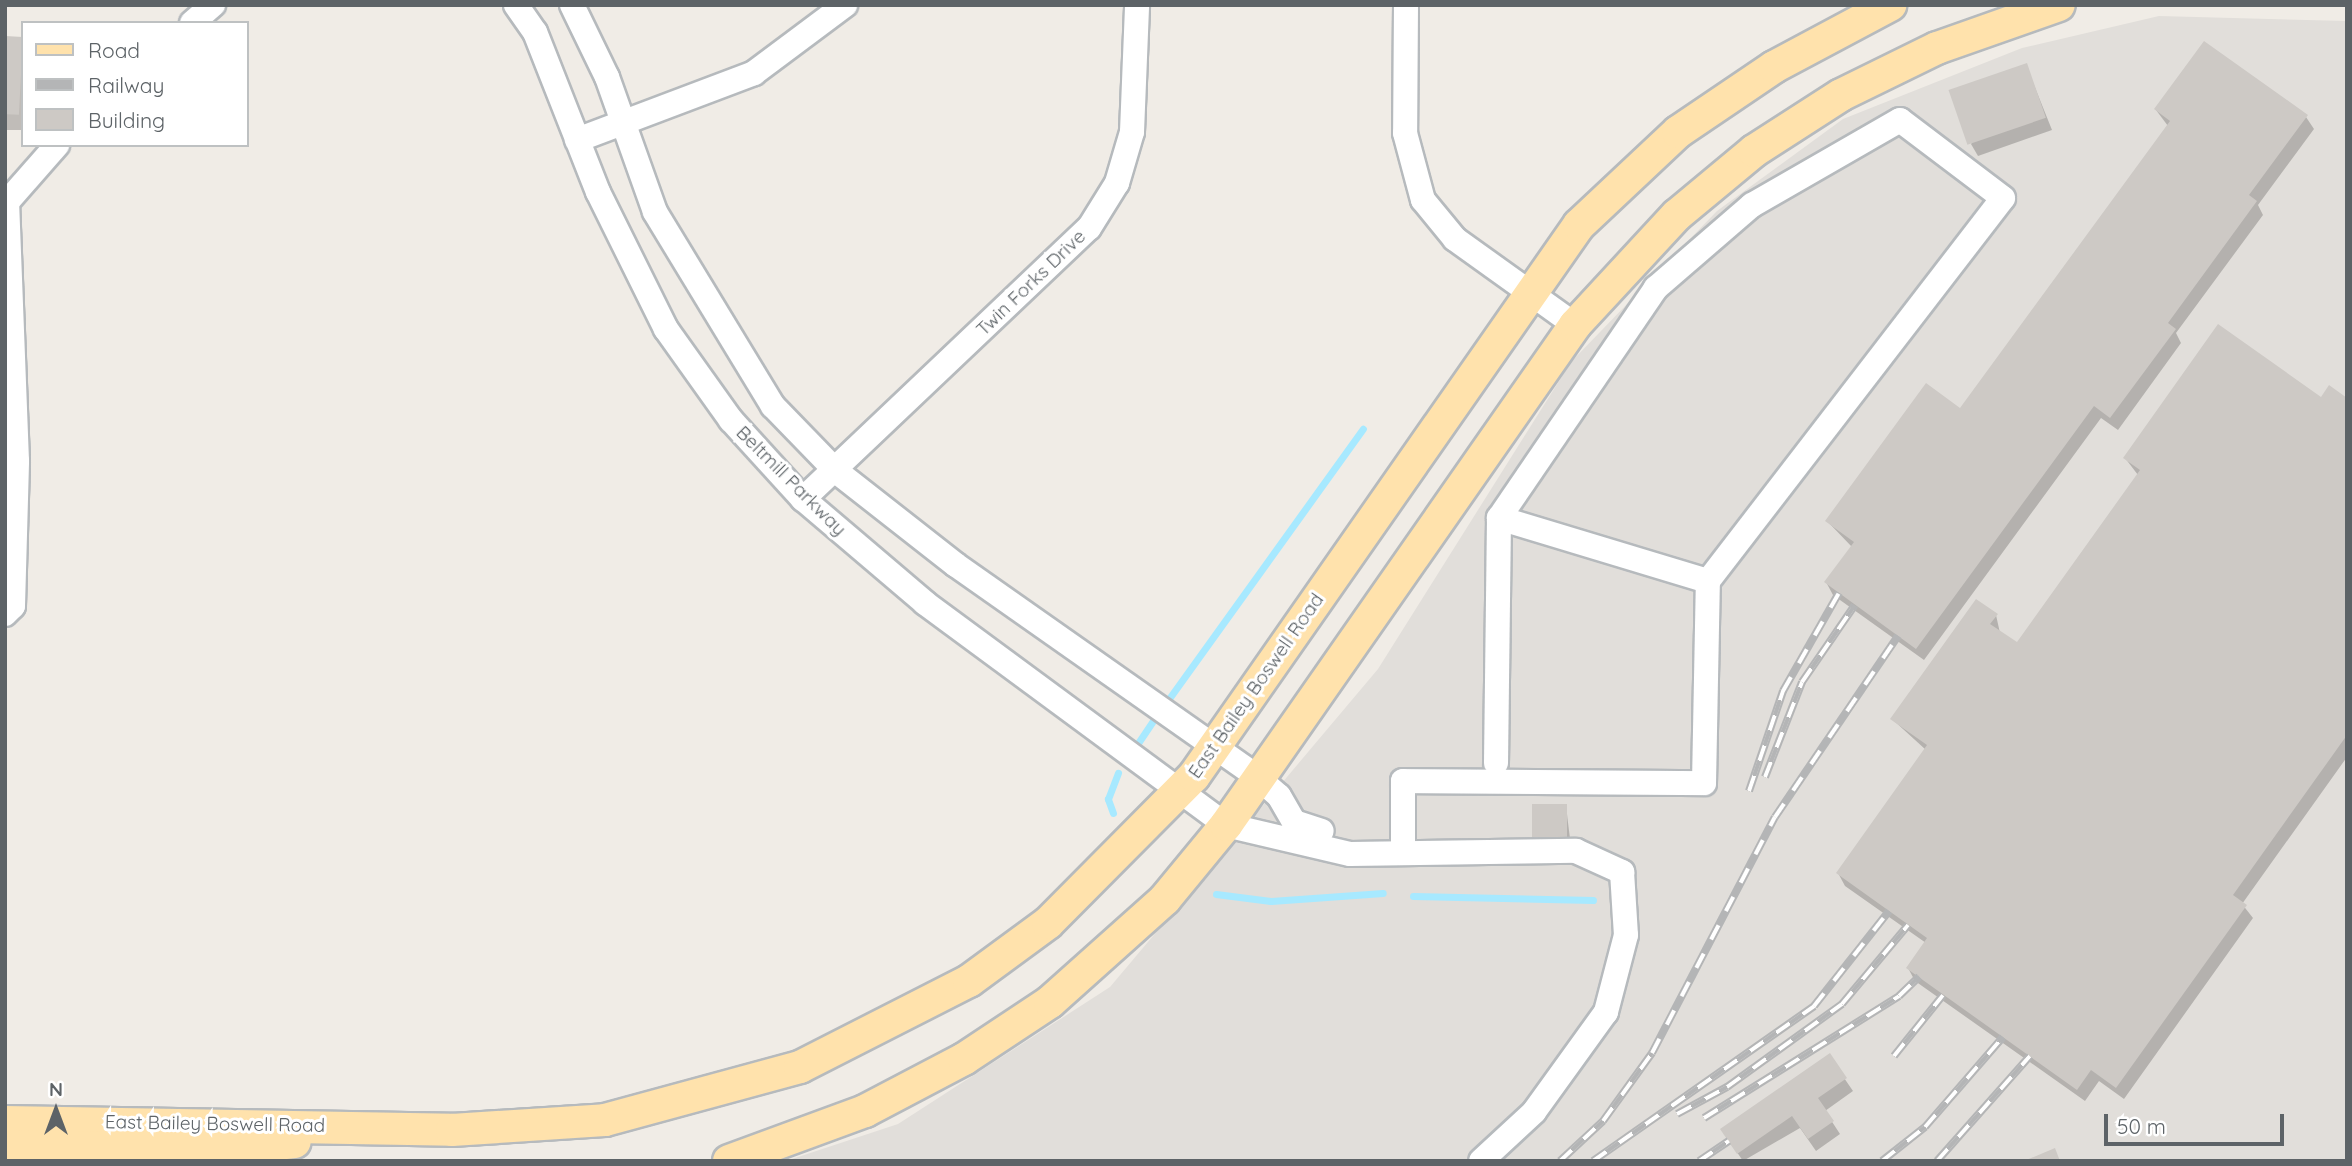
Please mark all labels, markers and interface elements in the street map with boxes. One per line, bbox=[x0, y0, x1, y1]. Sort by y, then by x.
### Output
legend bbox=[21, 21, 248, 147]
text: Road bbox=[88, 37, 140, 63]
text: Railway bbox=[88, 72, 164, 98]
text: Building bbox=[88, 107, 165, 133]
street label: Twin Forks Drive bbox=[972, 225, 1090, 341]
street label: Beltmill Parkway bbox=[731, 421, 851, 541]
street label: East Bailey Boswell Road bbox=[1183, 589, 1329, 783]
north arrow bbox=[21, 1075, 91, 1145]
text: N bbox=[49, 1077, 63, 1101]
scale bar bbox=[2107, 1100, 2287, 1144]
street label: East Bailey Boswell Road bbox=[105, 1111, 325, 1137]
text: 50 m bbox=[2117, 1113, 2166, 1139]

